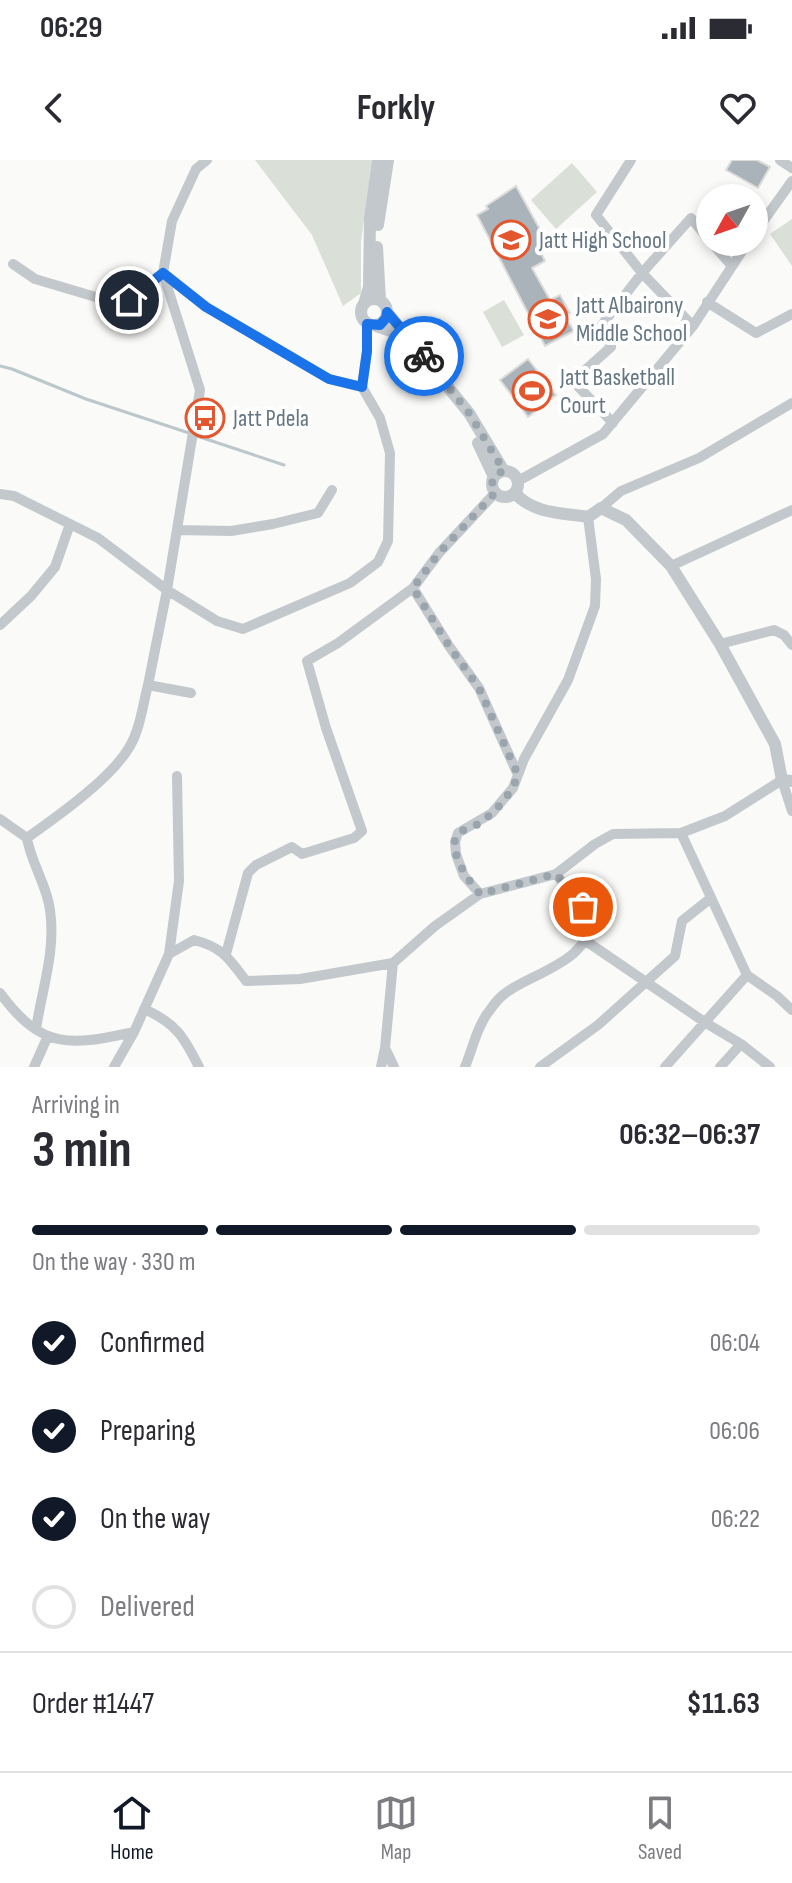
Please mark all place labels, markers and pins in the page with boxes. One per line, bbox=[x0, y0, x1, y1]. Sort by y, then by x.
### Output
school or university icon: Jatt High School bbox=[490, 219, 532, 261]
place label: Jatt High School bbox=[538, 226, 666, 255]
pin bbox=[95, 266, 163, 334]
place label: Jatt Albairony Middle School bbox=[575, 291, 687, 348]
school or university icon: Jatt Albairony Middle School bbox=[527, 298, 569, 340]
place label: Jatt Basketball Court bbox=[559, 363, 675, 420]
sports icon: Jatt Basketball Court bbox=[511, 370, 553, 412]
bus stop icon: Jatt Pdela bbox=[184, 397, 226, 439]
place label: Jatt Pdela bbox=[232, 404, 309, 433]
pin bbox=[549, 873, 617, 941]

